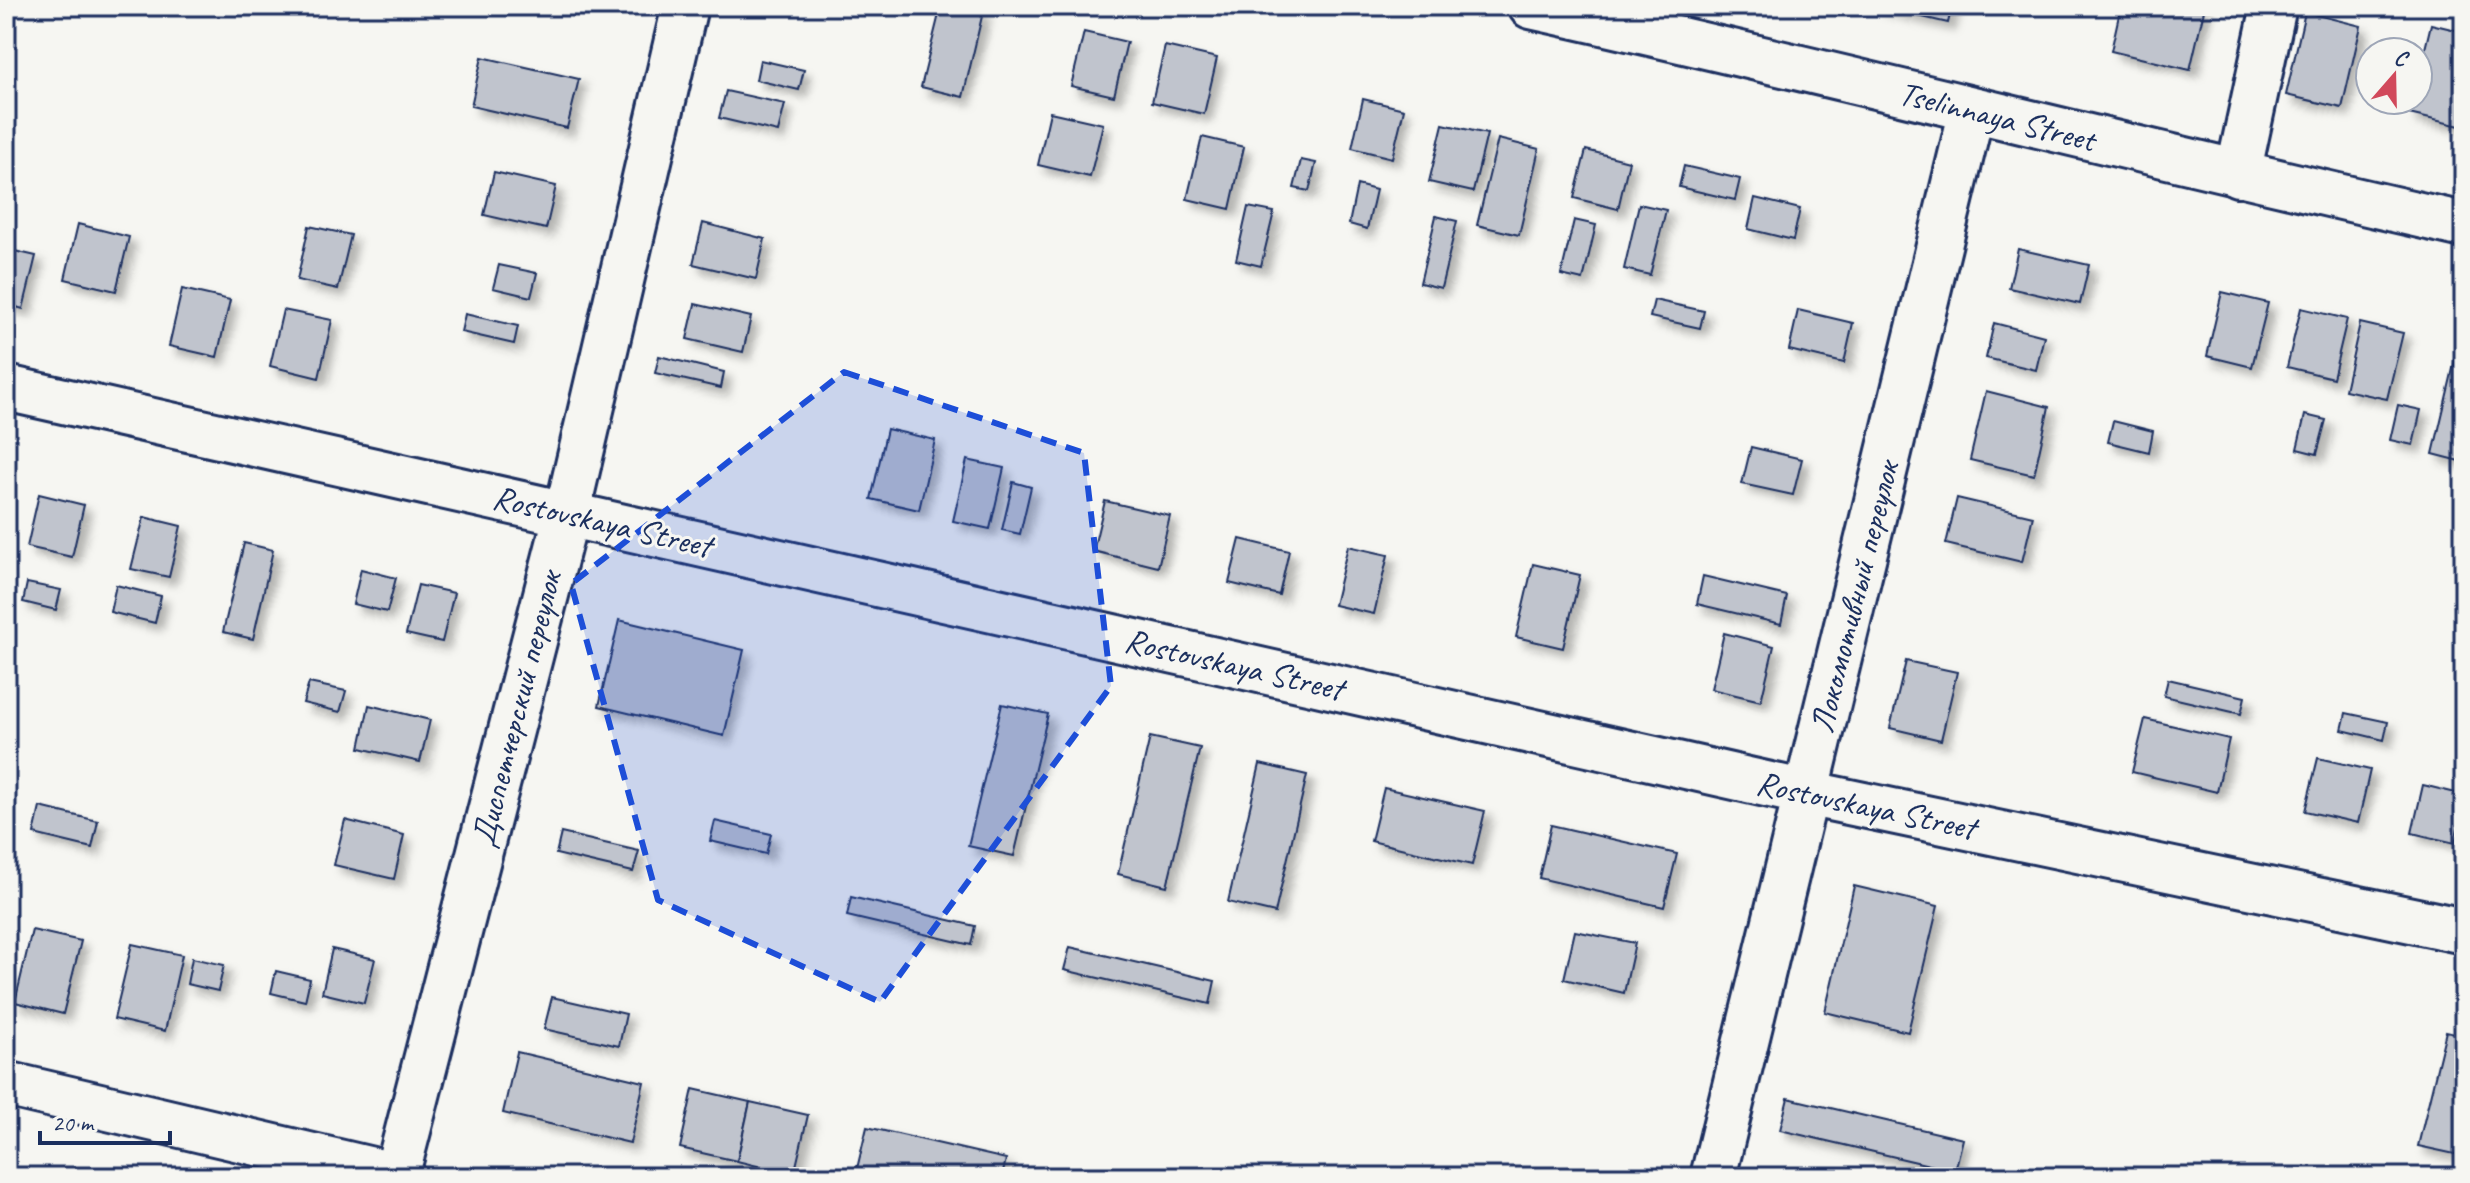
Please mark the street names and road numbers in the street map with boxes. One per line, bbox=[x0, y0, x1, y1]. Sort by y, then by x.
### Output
street label: Tselinnaya Street bbox=[1895, 71, 2103, 162]
street label: Локомотивный переулок bbox=[1800, 454, 1909, 737]
street label: Rostovskaya Street bbox=[489, 475, 720, 568]
street label: Диспетчерский переулок bbox=[461, 563, 572, 851]
street label: Rostovskaya Street bbox=[1121, 618, 1352, 711]
street label: Rostovskaya Street bbox=[1753, 761, 1984, 850]

